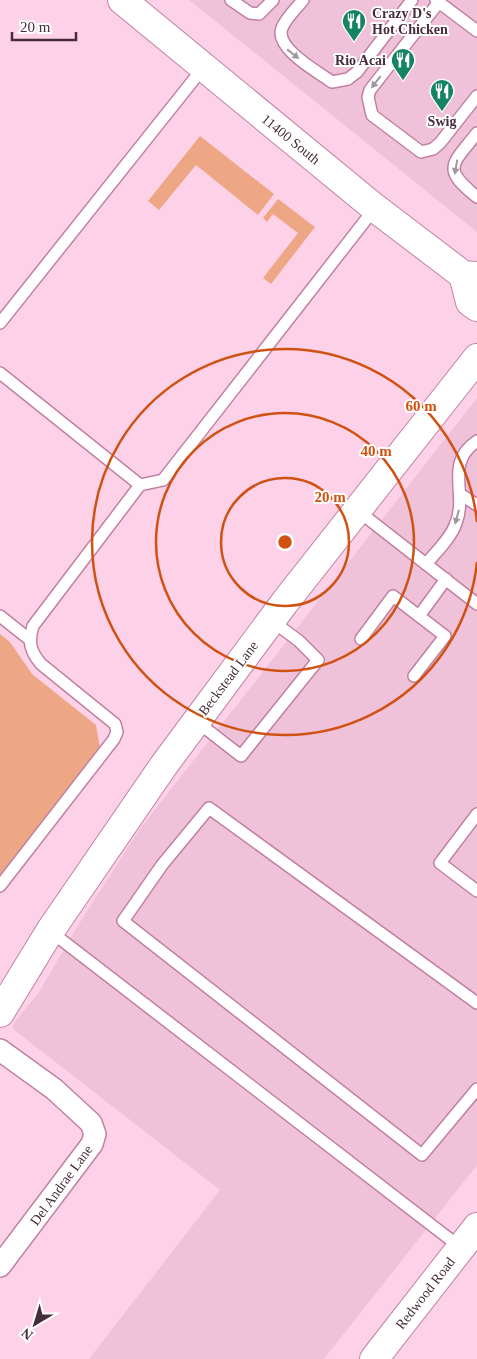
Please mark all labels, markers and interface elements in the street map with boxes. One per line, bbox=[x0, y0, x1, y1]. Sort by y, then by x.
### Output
place label: Crazy D's Hot Chicken bbox=[372, 6, 448, 37]
restaurant icon: Crazy D's Hot Chicken bbox=[341, 8, 367, 42]
scale bar bbox=[12, 10, 76, 42]
text: 20 m bbox=[20, 19, 51, 35]
restaurant icon: Rio Acai bbox=[390, 47, 416, 81]
one-way arrow bbox=[286, 49, 300, 59]
place label: Rio Acai bbox=[335, 53, 386, 68]
one-way arrow bbox=[371, 75, 382, 88]
restaurant icon: Swig bbox=[429, 78, 455, 112]
street label: 11400 South bbox=[259, 111, 323, 167]
place label: Swig bbox=[428, 114, 456, 129]
one-way arrow bbox=[451, 159, 459, 175]
text: 60 m bbox=[405, 398, 437, 414]
text: 40 m bbox=[360, 443, 392, 459]
text: 20 m bbox=[314, 489, 346, 505]
one-way arrow bbox=[453, 510, 461, 525]
centre of rings bbox=[276, 533, 294, 551]
street label: Beckstead Lane bbox=[196, 638, 261, 718]
street label: Del Andrae Lane bbox=[27, 1142, 96, 1228]
street label: Redwood Road bbox=[393, 1255, 458, 1332]
north arrow bbox=[10, 1299, 60, 1349]
text: N bbox=[19, 1325, 36, 1343]

